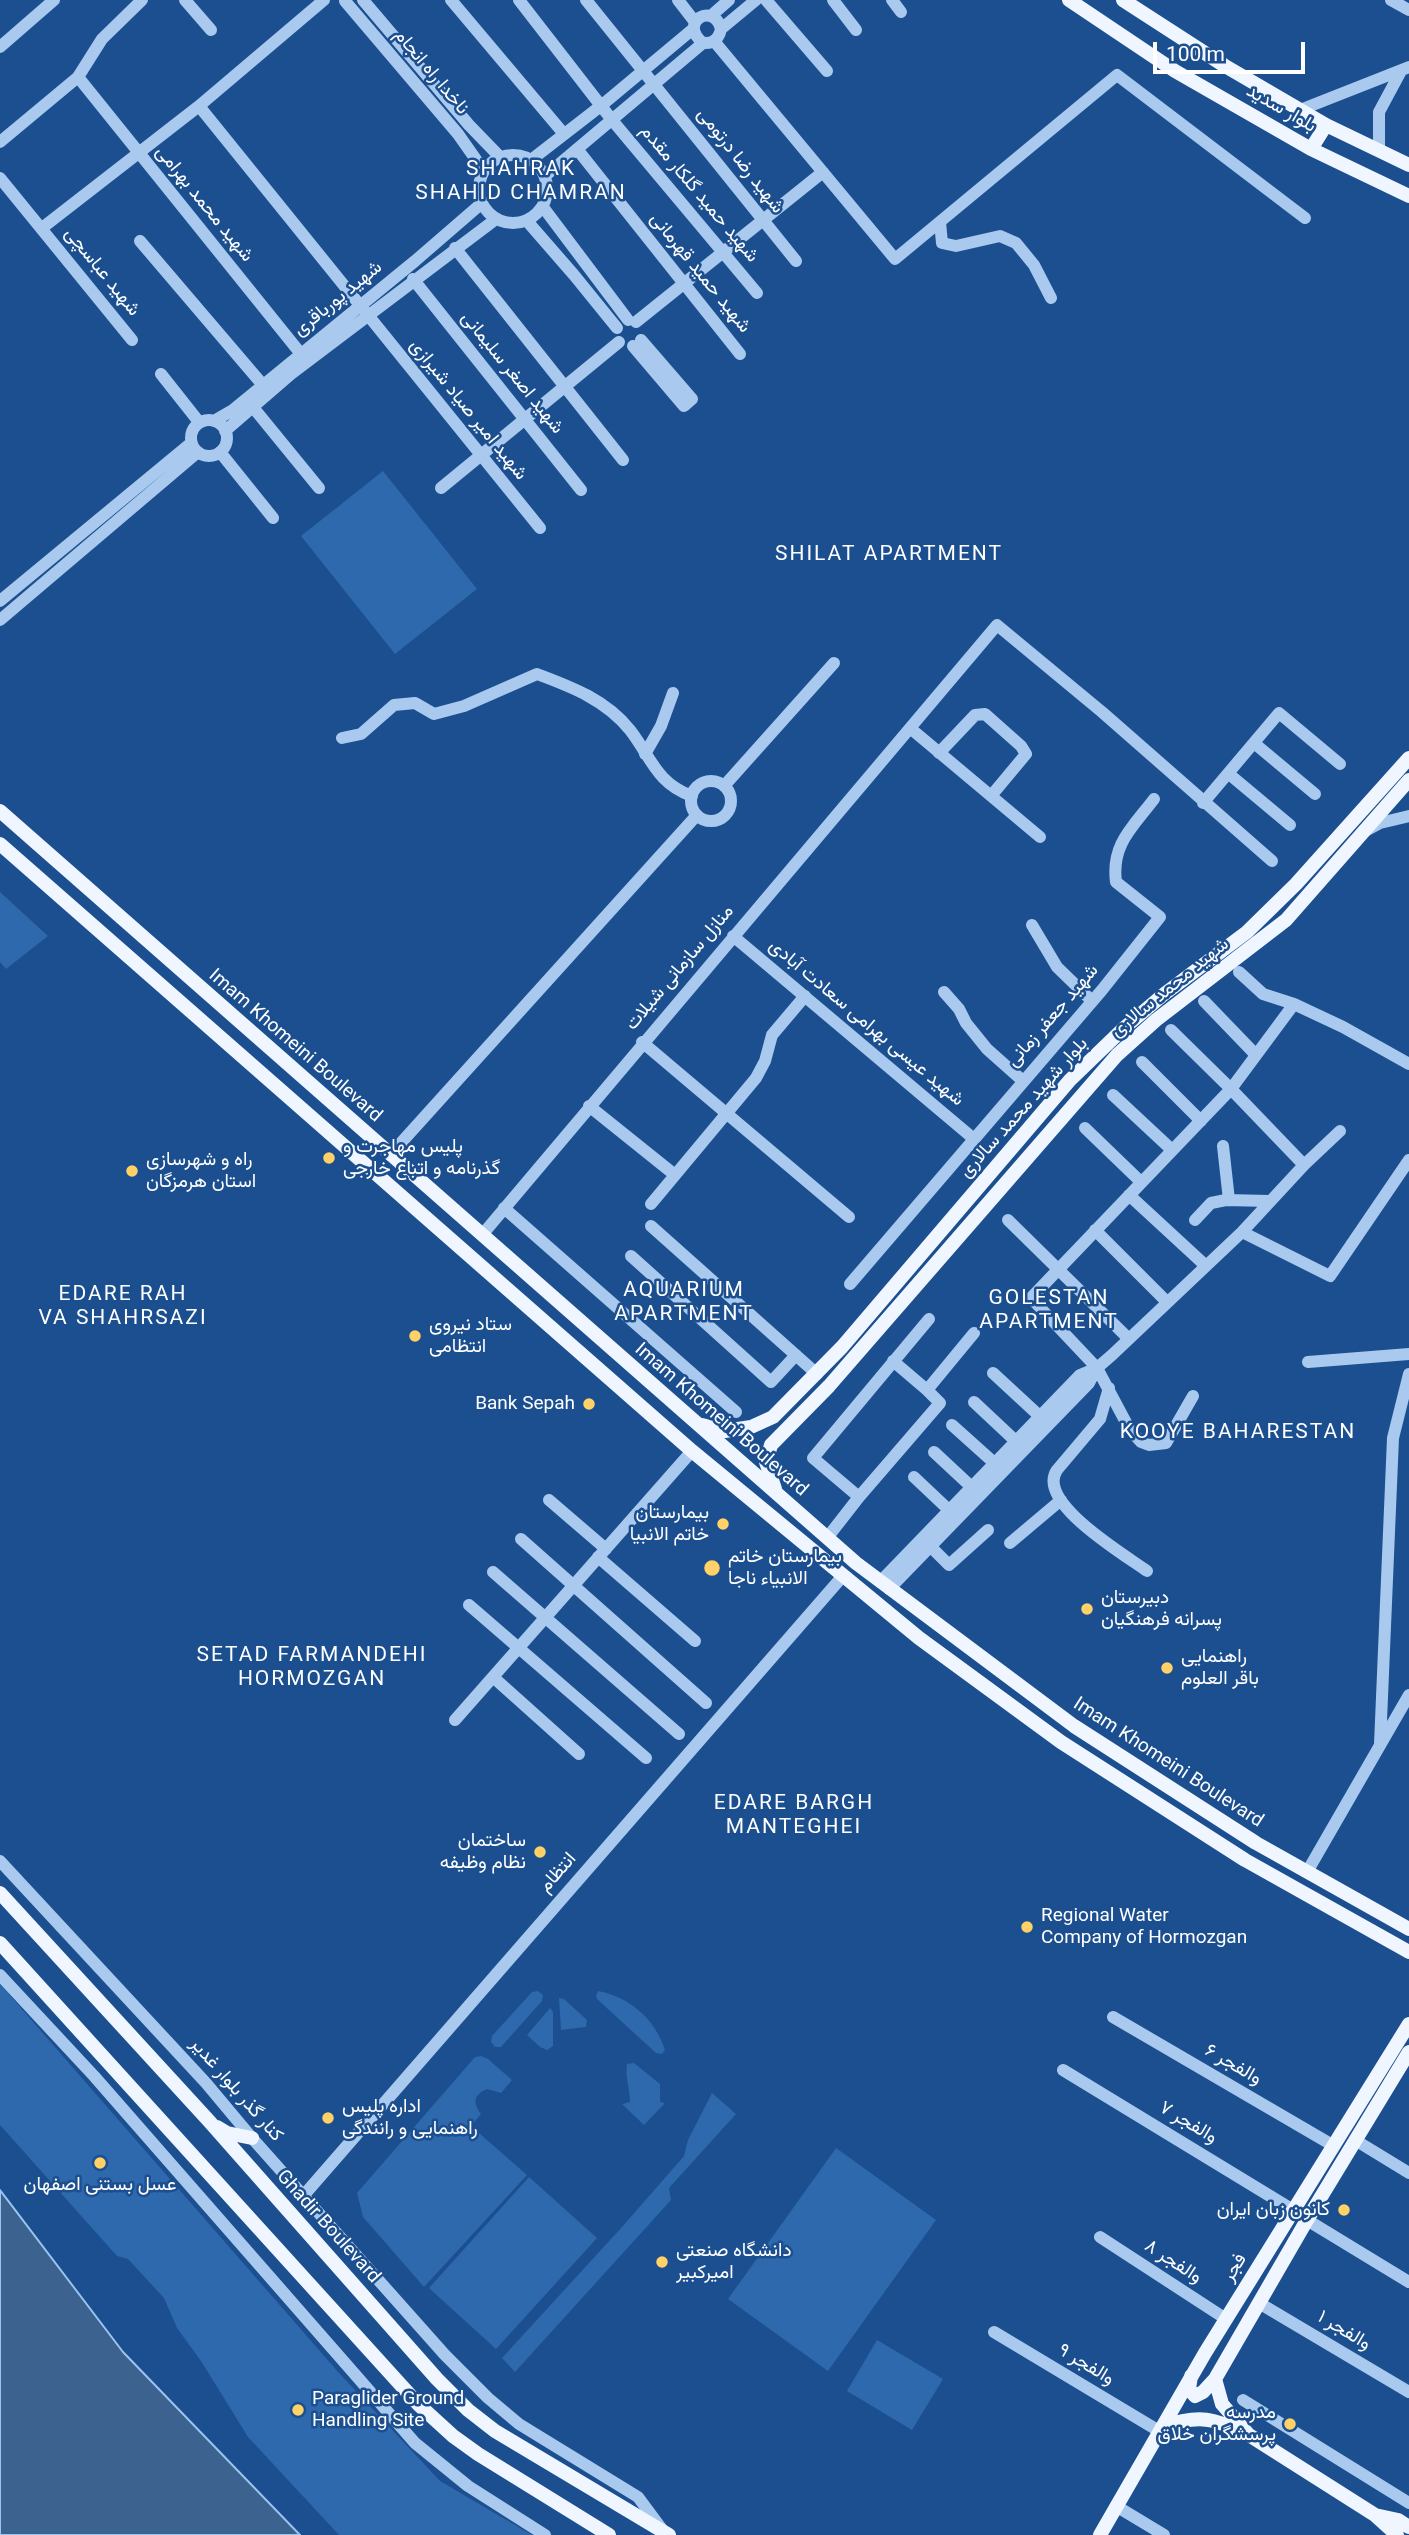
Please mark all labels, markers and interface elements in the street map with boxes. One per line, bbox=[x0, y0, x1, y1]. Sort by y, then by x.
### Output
street label: ناخدا راه انجام bbox=[389, 25, 473, 119]
scale bar bbox=[1157, 28, 1309, 72]
text: 100 m bbox=[1166, 42, 1225, 66]
street label: بلوار سدید bbox=[1242, 80, 1320, 138]
street label: شهید رضا درتومی bbox=[692, 103, 788, 219]
street label: شهید حمید گلکار مقدم bbox=[635, 120, 763, 268]
street label: شهید محمد بهرامی bbox=[150, 141, 258, 267]
district label: SHAHRAK SHAHID CHAMRAN bbox=[417, 157, 625, 207]
street label: شهید حمید قهرمانی bbox=[644, 208, 756, 338]
street label: شهید عباسچی bbox=[59, 223, 145, 321]
street label: شهید پورباقری bbox=[289, 256, 387, 342]
street label: شهید اصغر سلیمانی bbox=[456, 307, 568, 439]
street label: شهید امیر صیاد شیرازی bbox=[404, 335, 532, 485]
district label: SHILAT APARTMENT bbox=[777, 542, 1001, 568]
street label: منازل سازمانی شیلات bbox=[621, 901, 739, 1035]
street label: شهید محمد سالاری bbox=[1106, 933, 1234, 1043]
street label: شهید عیسی بهرامی سعادت آبادی bbox=[764, 935, 968, 1111]
street label: شهید جعفر زمانی bbox=[1002, 960, 1104, 1072]
street label: Imam Khomeini Boulevard bbox=[204, 965, 386, 1127]
street label: بلوار شهید محمد سالاری bbox=[955, 1033, 1093, 1183]
place label: پلیس مهاجرت و گذرنامه و اتباع خارجى bbox=[343, 1136, 500, 1180]
place label: راه و شهرسازی استان هرمزگان bbox=[146, 1149, 256, 1193]
marker: پلیس مهاجرت و گذرنامه و اتباع خارجى bbox=[321, 1150, 337, 1166]
marker: راه و شهرسازی استان هرمزگان bbox=[124, 1163, 140, 1179]
district label: AQUARIUM APARTMENT bbox=[615, 1278, 753, 1328]
district label: EDARE RAH VA SHAHRSAZI bbox=[40, 1282, 206, 1332]
district label: GOLESTAN APARTMENT bbox=[980, 1286, 1118, 1336]
place label: ستاد نیروی انتظامی bbox=[429, 1314, 512, 1358]
marker: ستاد نیروی انتظامی bbox=[407, 1328, 423, 1344]
street label: Imam Khomeini Boulevard bbox=[630, 1339, 812, 1501]
place label: Bank Sepah bbox=[475, 1393, 575, 1415]
marker: Bank Sepah bbox=[581, 1396, 597, 1412]
district label: KOOYE BAHARESTAN bbox=[1122, 1420, 1354, 1446]
place label: بیمارستان خاتم الانبیا bbox=[630, 1502, 709, 1546]
marker: بیمارستان خاتم الانبیا bbox=[715, 1516, 731, 1532]
place label: بیمارستان خاتم الانبیاء ناجا bbox=[728, 1546, 842, 1590]
marker: بیمارستان خاتم الانبیاء ناجا bbox=[702, 1558, 722, 1578]
place label: دبیرستان پسرانه فرهنگیان bbox=[1101, 1587, 1222, 1631]
marker: دبیرستان پسرانه فرهنگیان bbox=[1079, 1601, 1095, 1617]
district label: SETAD FARMANDEHI HORMOZGAN bbox=[198, 1643, 426, 1693]
place label: راهنمایی باقر العلوم bbox=[1181, 1646, 1259, 1690]
marker: راهنمایی باقر العلوم bbox=[1159, 1660, 1175, 1676]
street label: Imam Khomeini Boulevard bbox=[1069, 1693, 1267, 1833]
district label: EDARE BARGH MANTEGHEI bbox=[715, 1791, 873, 1841]
place label: ساختمان نظام وظیفه bbox=[440, 1830, 526, 1874]
marker: ساختمان نظام وظیفه bbox=[532, 1844, 548, 1860]
street label: انتظام bbox=[534, 1848, 582, 1898]
place label: Regional Water Company of Hormozgan bbox=[1041, 1905, 1247, 1949]
marker: Regional Water Company of Hormozgan bbox=[1019, 1919, 1035, 1935]
street label: کنار گذر بلوار غدیر bbox=[185, 2033, 287, 2147]
street label: والفجر ۶ bbox=[1200, 2040, 1266, 2090]
place label: اداره پلیس راهنمایی و رانندگی bbox=[342, 2096, 478, 2140]
street label: والفجر ۷ bbox=[1155, 2097, 1221, 2149]
marker: اداره پلیس راهنمایی و رانندگی bbox=[320, 2110, 336, 2126]
marker: عسل بستنی اصفهان bbox=[92, 2155, 108, 2171]
street label: Ghadir Boulevard bbox=[271, 2166, 385, 2288]
place label: عسل بستنی اصفهان bbox=[24, 2174, 176, 2196]
place label: کانون زبان ایران bbox=[1217, 2199, 1330, 2221]
marker: کانون زبان ایران bbox=[1336, 2202, 1352, 2218]
street label: والفجر ۸ bbox=[1140, 2235, 1206, 2289]
place label: دانشگاه صنعتی امیرکبیر bbox=[676, 2240, 792, 2284]
street label: فجر bbox=[1218, 2250, 1252, 2286]
marker: دانشگاه صنعتی امیرکبیر bbox=[654, 2254, 670, 2270]
street label: والفجر ۱ bbox=[1313, 2306, 1375, 2356]
street label: والفجر ۹ bbox=[1054, 2339, 1118, 2391]
place label: Paraglider Ground Handling Site bbox=[312, 2388, 464, 2432]
marker: Paraglider Ground Handling Site bbox=[290, 2402, 306, 2418]
place label: مدرسه پرسشگران خلاق bbox=[1158, 2402, 1276, 2446]
marker: مدرسه پرسشگران خلاق bbox=[1282, 2416, 1298, 2432]

